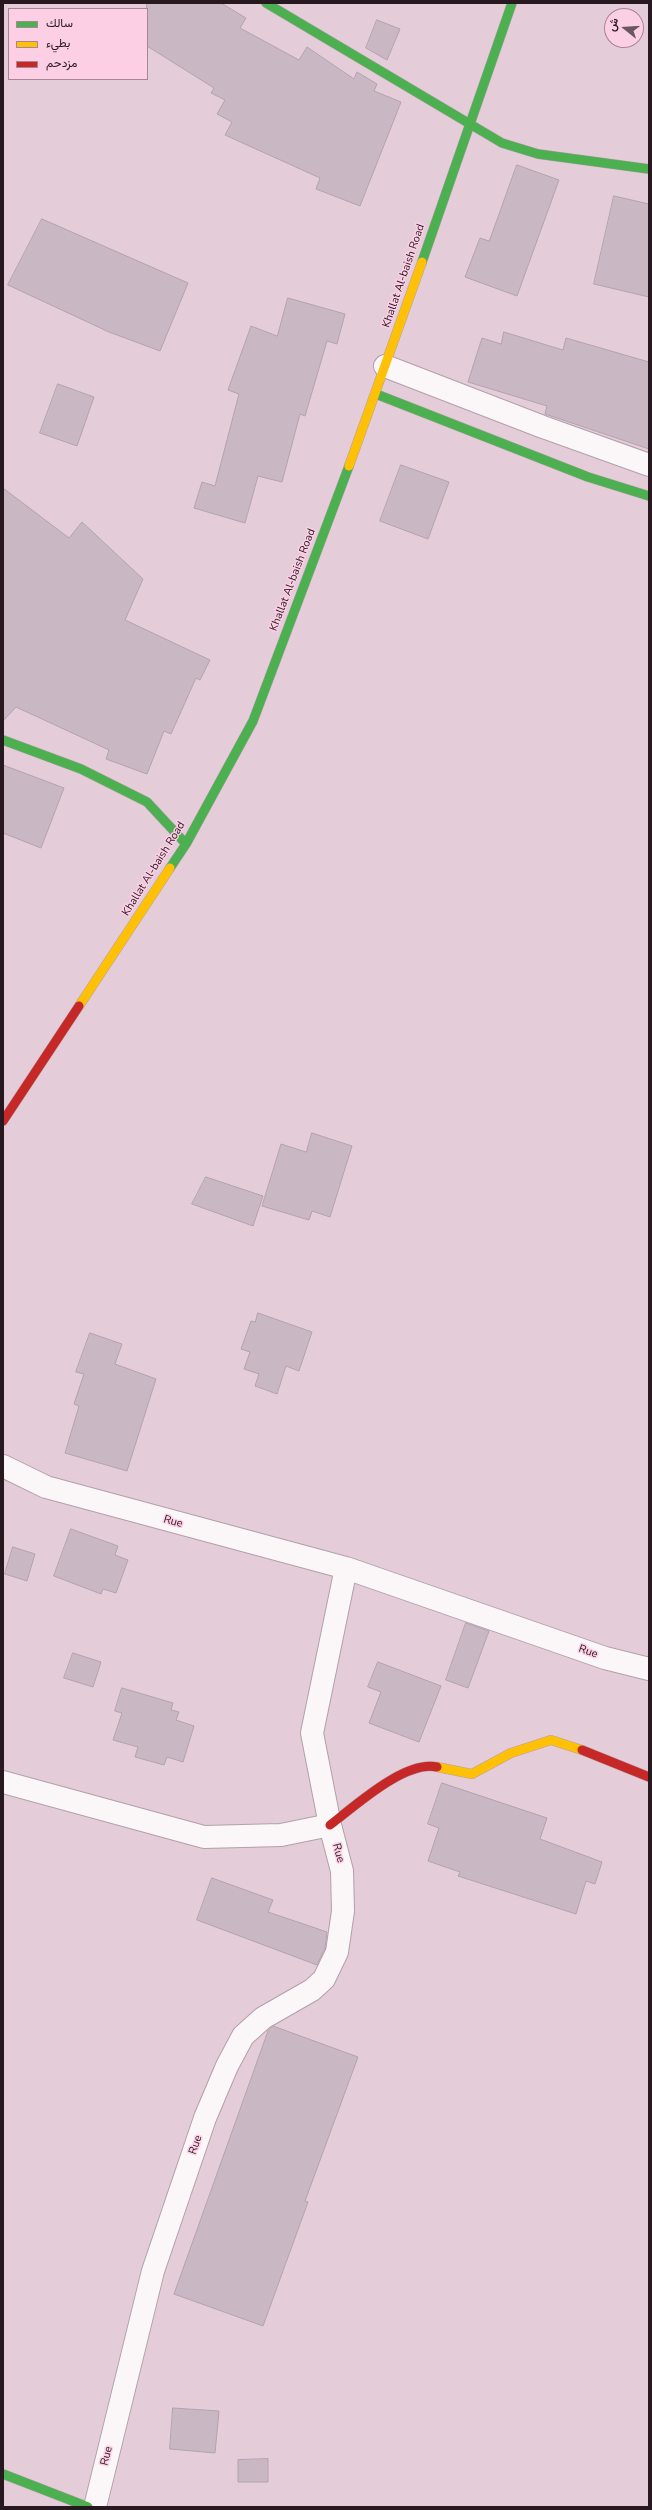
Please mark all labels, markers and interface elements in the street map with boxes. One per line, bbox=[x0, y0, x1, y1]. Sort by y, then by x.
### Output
legend bbox=[8, 8, 148, 80]
north arrow bbox=[604, 8, 644, 48]
text: سالك bbox=[46, 15, 73, 31]
text: ش bbox=[604, 16, 622, 33]
text: بطيء bbox=[46, 35, 70, 51]
text: مزدحم bbox=[46, 55, 77, 71]
street label: Khallat Al-baish Road bbox=[380, 223, 428, 329]
street label: Khallat Al-baish Road bbox=[267, 527, 319, 633]
street label: Khallat Al-baish Road bbox=[120, 819, 188, 919]
street label: Rue bbox=[162, 1513, 184, 1531]
street label: Rue bbox=[577, 1643, 599, 1661]
street label: Rue bbox=[329, 1842, 347, 1864]
street label: Rue bbox=[187, 2134, 205, 2156]
street label: Rue bbox=[98, 2445, 116, 2467]

